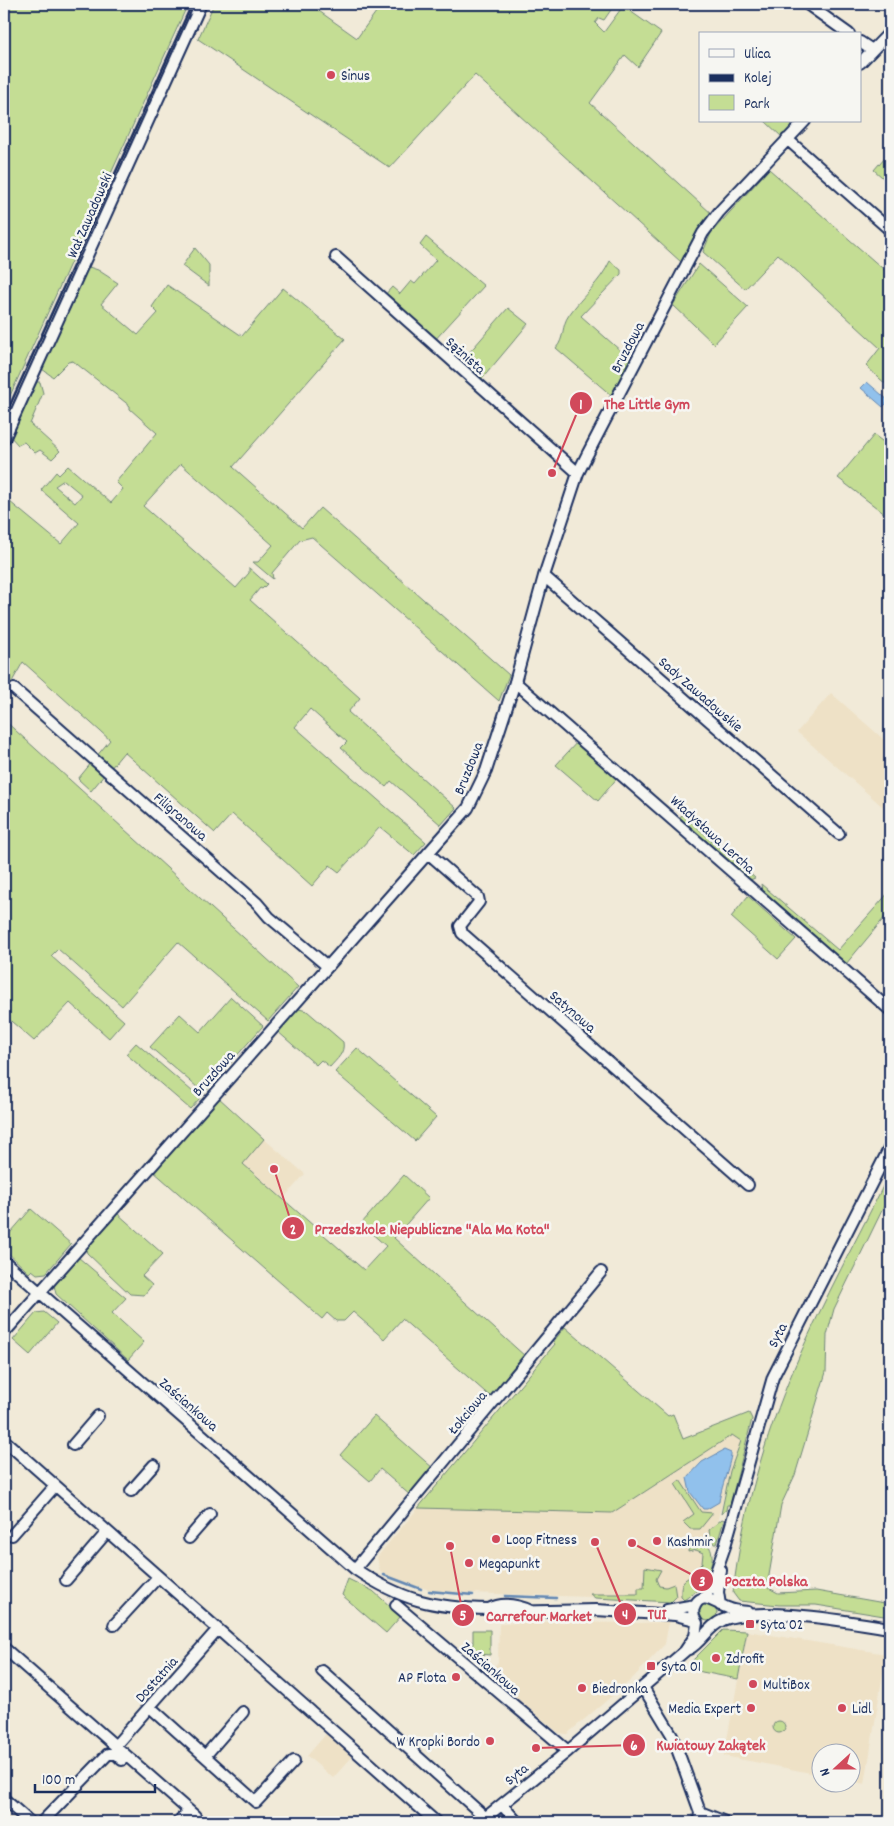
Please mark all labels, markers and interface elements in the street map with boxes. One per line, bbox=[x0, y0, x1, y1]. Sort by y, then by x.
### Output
legend bbox=[699, 32, 862, 122]
text: Ulica bbox=[744, 44, 772, 66]
place label: Sinus bbox=[341, 66, 370, 88]
text: Kolej bbox=[744, 68, 772, 90]
marker: Sinus bbox=[325, 69, 337, 81]
text: Park bbox=[744, 94, 770, 116]
street label: Wał Zawadowski bbox=[62, 169, 120, 262]
street label: Bruzdowa bbox=[606, 318, 652, 377]
street label: Sążnista bbox=[440, 332, 490, 381]
callout: The Little Gym bbox=[569, 388, 700, 419]
text: The Little Gym bbox=[604, 394, 690, 417]
text: 1 bbox=[579, 395, 583, 417]
street label: Sady Zawadowskie bbox=[653, 653, 747, 739]
street label: Bruzdowa bbox=[449, 738, 491, 798]
street label: Filigranowa bbox=[148, 788, 212, 848]
street label: Władysława Lercha bbox=[664, 791, 760, 880]
street label: Satynowa bbox=[544, 986, 601, 1040]
street label: Bruzdowa bbox=[188, 1046, 242, 1102]
callout: Przedszkole Niepubliczne "Ala Ma Kota" bbox=[280, 1213, 560, 1244]
text: Przedszkole Niepubliczne "Ala Ma Kota" bbox=[315, 1219, 550, 1242]
text: 2 bbox=[290, 1220, 296, 1242]
street label: Syta bbox=[763, 1319, 795, 1352]
street label: Zaściankowa bbox=[153, 1373, 223, 1438]
street label: Łokciowa bbox=[443, 1386, 494, 1441]
place label: Loop Fitness bbox=[506, 1530, 577, 1552]
place label: Kashmir bbox=[667, 1532, 713, 1554]
marker: Loop Fitness bbox=[490, 1533, 502, 1545]
marker: Kashmir bbox=[651, 1535, 663, 1547]
place label: Megapunkt bbox=[479, 1554, 540, 1576]
marker: Megapunkt bbox=[463, 1557, 475, 1569]
callout: Poczta Polska bbox=[690, 1565, 817, 1596]
text: Poczta Polska bbox=[725, 1571, 809, 1594]
text: 3 bbox=[699, 1572, 706, 1594]
callout: TUI bbox=[612, 1598, 676, 1629]
callout: Carrefour Market bbox=[451, 1599, 602, 1630]
text: TUI bbox=[647, 1604, 668, 1627]
text: 4 bbox=[622, 1605, 628, 1627]
text: 5 bbox=[460, 1606, 467, 1628]
text: Carrefour Market bbox=[486, 1606, 592, 1629]
place label: Syta 02 bbox=[760, 1615, 803, 1637]
marker: Syta 02 bbox=[744, 1618, 756, 1630]
street label: Zaściankowa bbox=[455, 1637, 525, 1702]
place label: Zdrofit bbox=[726, 1649, 765, 1671]
street label: Dostatnia bbox=[131, 1652, 185, 1708]
marker: Zdrofit bbox=[710, 1652, 722, 1664]
place label: Syta 01 bbox=[661, 1657, 701, 1679]
marker: Syta 01 bbox=[645, 1660, 657, 1672]
place label: AP Flota bbox=[398, 1668, 447, 1690]
marker: AP Flota bbox=[450, 1671, 462, 1683]
place label: MultiBox bbox=[763, 1675, 810, 1697]
marker: MultiBox bbox=[747, 1678, 759, 1690]
place label: Biedronka bbox=[592, 1679, 649, 1701]
marker: Biedronka bbox=[576, 1682, 588, 1694]
place label: Media Expert bbox=[668, 1699, 741, 1721]
place label: Lidl bbox=[852, 1699, 872, 1721]
marker: Media Expert bbox=[745, 1702, 757, 1714]
marker: Lidl bbox=[836, 1702, 848, 1714]
callout: Kwiatowy Zakątek bbox=[621, 1729, 776, 1760]
place label: W Kropki Bordo bbox=[396, 1732, 480, 1754]
marker: W Kropki Bordo bbox=[484, 1735, 496, 1747]
text: Kwiatowy Zakątek bbox=[656, 1735, 766, 1758]
text: 6 bbox=[630, 1736, 638, 1758]
north arrow bbox=[812, 1744, 862, 1794]
street label: Syta bbox=[501, 1758, 535, 1792]
scale bar bbox=[35, 1761, 155, 1793]
text: N bbox=[815, 1765, 836, 1779]
text: 100 m bbox=[42, 1770, 75, 1792]

